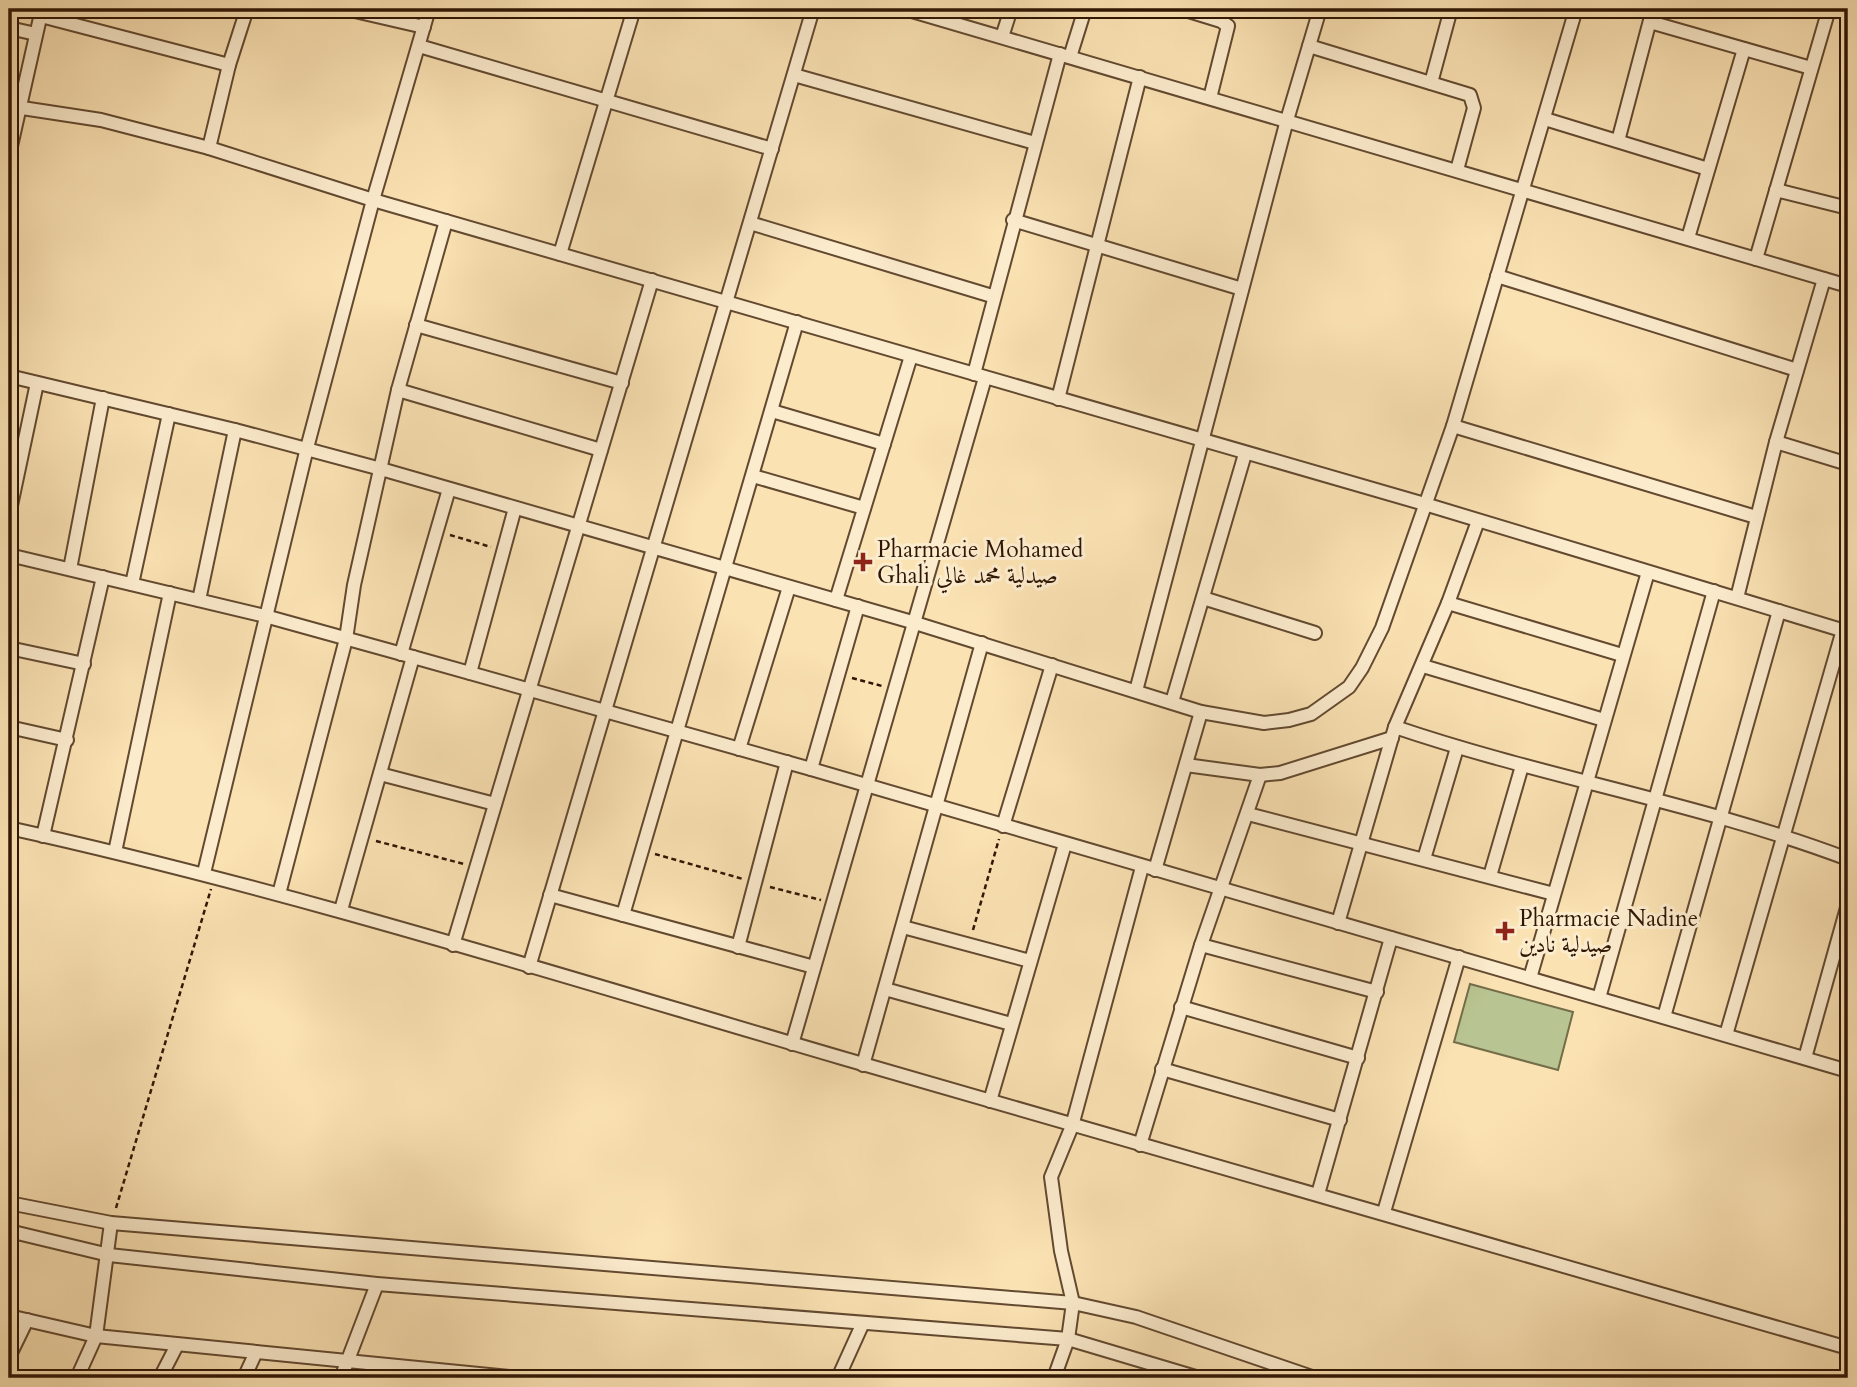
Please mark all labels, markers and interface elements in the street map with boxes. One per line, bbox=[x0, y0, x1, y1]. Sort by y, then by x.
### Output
place label: Pharmacie Mohamed Ghali صيدلية محمد غالي bbox=[877, 534, 1084, 594]
marker: Pharmacie Mohamed Ghali صيدلية محمد غالي bbox=[855, 554, 871, 570]
place label: Pharmacie Nadine صيدلية نادين bbox=[1519, 903, 1698, 960]
marker: Pharmacie Nadine صيدلية نادين bbox=[1497, 923, 1513, 939]

